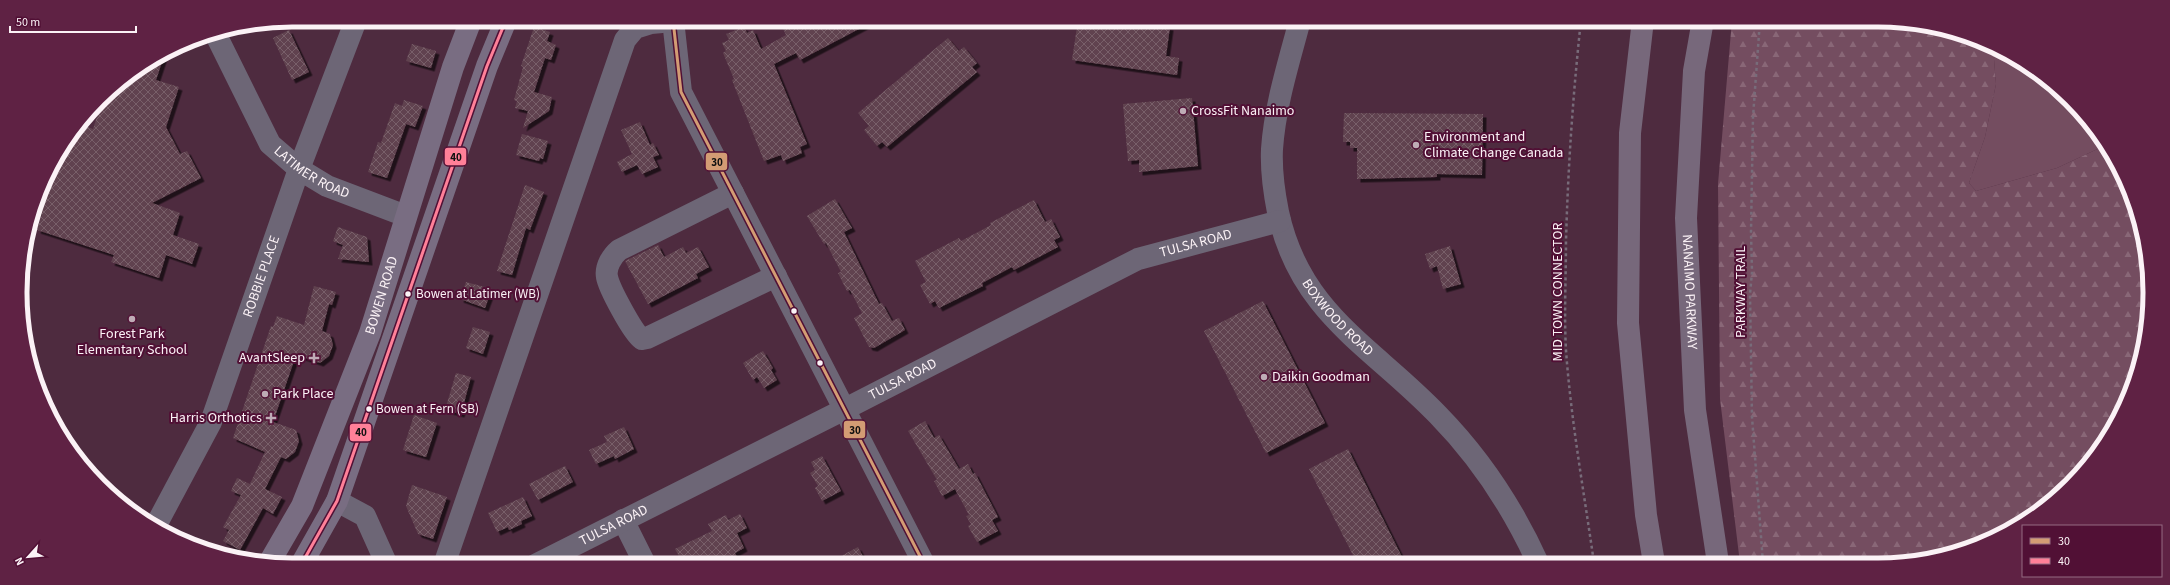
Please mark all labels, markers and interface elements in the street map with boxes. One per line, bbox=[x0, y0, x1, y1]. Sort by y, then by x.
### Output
scale bar bbox=[10, 8, 136, 34]
text: 50 m bbox=[16, 14, 40, 31]
place label: CrossFit Nanaimo bbox=[1191, 101, 1294, 121]
marker: CrossFit Nanaimo bbox=[1178, 106, 1188, 116]
place label: Environment and Climate Change Canada bbox=[1424, 127, 1563, 163]
marker: Environment and Climate Change Canada bbox=[1411, 140, 1421, 150]
street label: LATIMER ROAD bbox=[269, 142, 352, 204]
line badge: 40 bbox=[444, 147, 467, 166]
text: 40 bbox=[450, 150, 462, 165]
line badge: 30 bbox=[705, 152, 728, 171]
text: 30 bbox=[711, 155, 723, 170]
street label: MID TOWN CONNECTOR bbox=[1548, 222, 1568, 362]
street label: TULSA ROAD bbox=[1157, 224, 1234, 263]
street label: ROBBIE PLACE bbox=[238, 233, 285, 320]
street label: NANAIMO PARKWAY bbox=[1677, 234, 1702, 350]
street label: PARKWAY TRAIL bbox=[1731, 246, 1751, 338]
street label: BOWEN ROAD bbox=[360, 254, 403, 337]
street label: BOXWOOD ROAD bbox=[1297, 275, 1378, 361]
place label: Bowen at Latimer (WB) bbox=[416, 285, 540, 303]
marker: Bowen at Latimer (WB) bbox=[403, 289, 413, 299]
unlabelled marker bbox=[789, 306, 799, 316]
marker: Forest Park Elementary School bbox=[127, 314, 137, 324]
place label: Forest Park Elementary School bbox=[77, 324, 188, 360]
place label: AvantSleep bbox=[239, 348, 305, 368]
marker: AvantSleep bbox=[308, 352, 320, 364]
street label: TULSA ROAD bbox=[865, 354, 940, 405]
unlabelled marker bbox=[815, 358, 825, 368]
place label: Daikin Goodman bbox=[1272, 367, 1370, 387]
marker: Daikin Goodman bbox=[1259, 372, 1269, 382]
place label: Park Place bbox=[273, 384, 334, 404]
marker: Park Place bbox=[260, 389, 270, 399]
place label: Bowen at Fern (SB) bbox=[376, 400, 479, 418]
marker: Bowen at Fern (SB) bbox=[364, 404, 374, 414]
place label: Harris Orthotics bbox=[170, 408, 262, 428]
marker: Harris Orthotics bbox=[265, 412, 277, 424]
line badge: 30 bbox=[843, 420, 866, 439]
line badge: 40 bbox=[349, 423, 372, 442]
text: 30 bbox=[849, 423, 861, 438]
text: 40 bbox=[355, 425, 367, 440]
street label: TULSA ROAD bbox=[576, 500, 651, 551]
legend bbox=[2022, 525, 2162, 577]
text: 30 bbox=[2058, 533, 2070, 550]
north arrow bbox=[8, 537, 48, 577]
text: 40 bbox=[2058, 553, 2070, 570]
text: N bbox=[11, 555, 28, 568]

